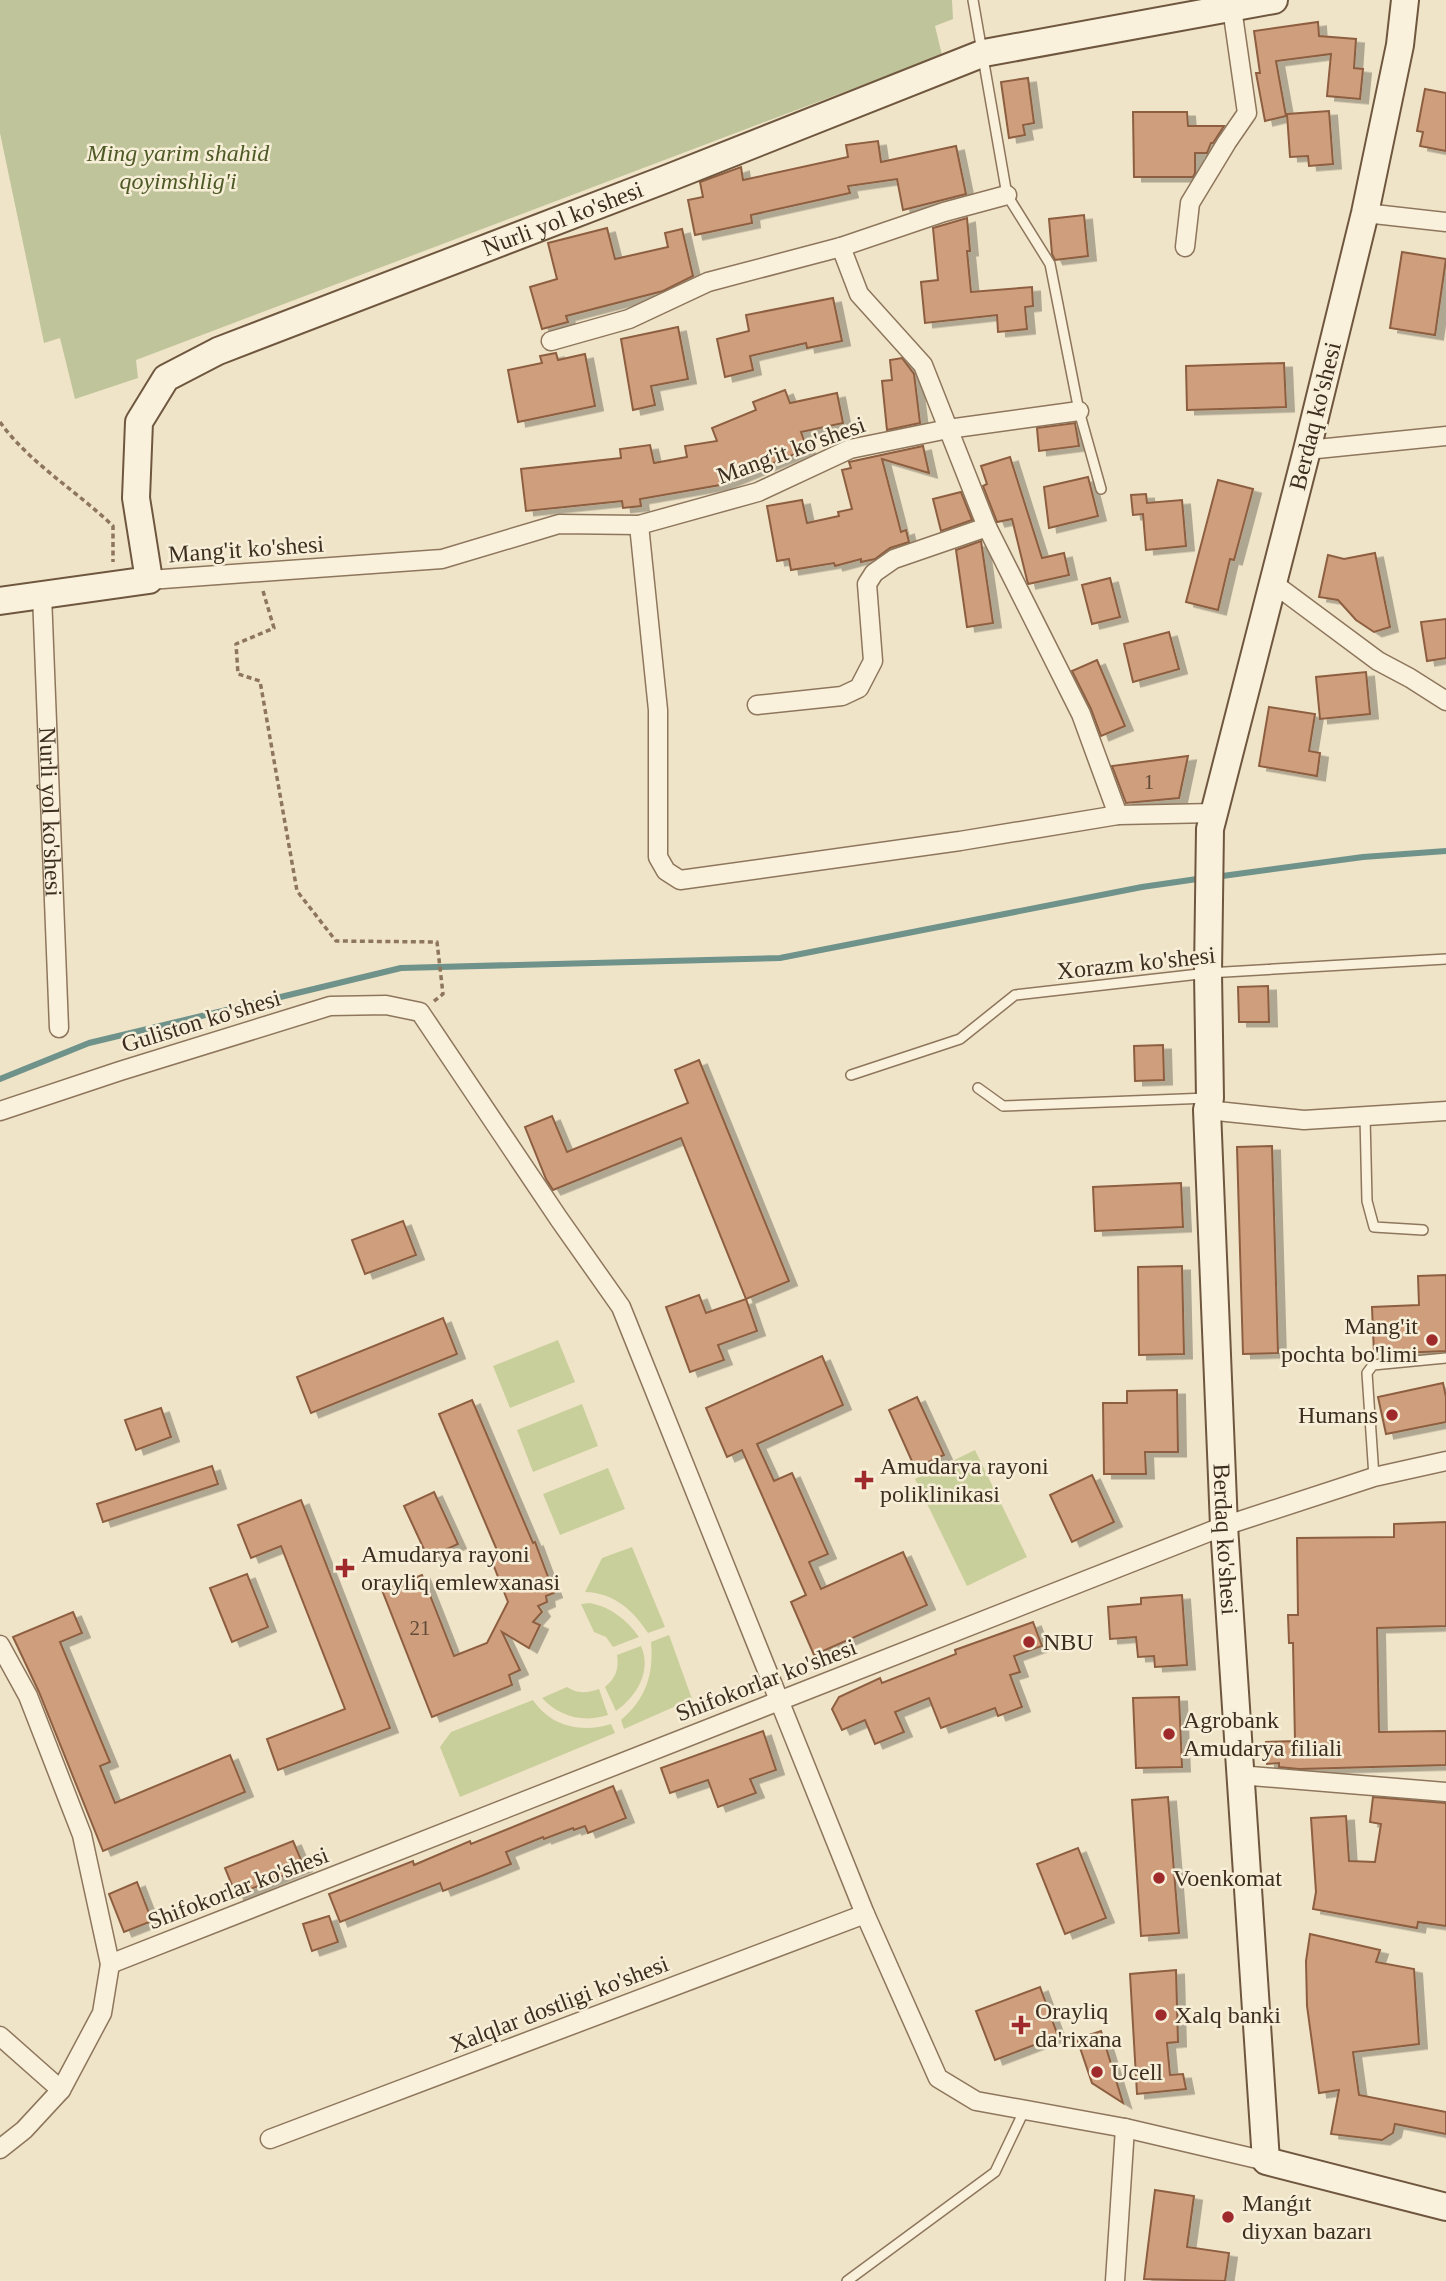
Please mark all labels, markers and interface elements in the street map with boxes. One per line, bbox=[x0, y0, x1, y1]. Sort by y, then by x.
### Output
park label: Ming yarim shahid qoyimshlig'i bbox=[86, 140, 270, 194]
street label: Nurli yol ko'shesi bbox=[479, 176, 647, 261]
street label: Berdaq ko'shesi bbox=[1284, 339, 1346, 493]
street label: Mang'it ko'shesi bbox=[713, 411, 869, 489]
street label: Mang'it ko'shesi bbox=[167, 531, 325, 567]
street label: Nurli yol ko'shesi bbox=[34, 727, 67, 897]
house number: 1 bbox=[1144, 770, 1154, 794]
street label: Xorazm ko'shesi bbox=[1055, 942, 1217, 984]
street label: Guliston ko'shesi bbox=[118, 984, 284, 1058]
place label: Mang'it pochta bo'limi bbox=[1281, 1313, 1418, 1367]
marker: Mang'it pochta bo'limi bbox=[1424, 1332, 1440, 1348]
place label: Humans bbox=[1298, 1402, 1378, 1428]
marker: Humans bbox=[1384, 1407, 1400, 1423]
place label: Amudarya rayoni poliklinikasi bbox=[880, 1453, 1049, 1507]
street label: Berdaq ko'shesi bbox=[1208, 1463, 1243, 1616]
marker: Amudarya rayoni poliklinikasi bbox=[854, 1470, 874, 1490]
place label: Amudarya rayoni orayliq emlewxanasi bbox=[361, 1541, 561, 1595]
marker: Amudarya rayoni orayliq emlewxanasi bbox=[335, 1558, 355, 1578]
house number: 21 bbox=[410, 1616, 431, 1640]
place label: NBU bbox=[1043, 1629, 1094, 1655]
street label: Shifokorlar ko'shesi bbox=[672, 1633, 860, 1726]
marker: NBU bbox=[1021, 1634, 1037, 1650]
place label: Agrobank Amudarya filiali bbox=[1183, 1707, 1343, 1761]
marker: Agrobank Amudarya filiali bbox=[1161, 1726, 1177, 1742]
street label: Shifokorlar ko'shesi bbox=[144, 1841, 332, 1934]
place label: Voenkomat bbox=[1173, 1865, 1282, 1891]
marker: Voenkomat bbox=[1151, 1870, 1167, 1886]
street label: Xalqlar dostligi ko'shesi bbox=[446, 1950, 672, 2058]
place label: Orayliq da'rixana bbox=[1035, 1998, 1122, 2052]
place label: Xalq banki bbox=[1175, 2002, 1281, 2028]
marker: Xalq banki bbox=[1153, 2007, 1169, 2023]
marker: Orayliq da'rixana bbox=[1013, 2017, 1029, 2033]
place label: Ucell bbox=[1111, 2059, 1163, 2085]
marker: Ucell bbox=[1089, 2064, 1105, 2080]
place label: Manǵıt diyxan bazarı bbox=[1242, 2190, 1372, 2244]
marker: Manǵıt diyxan bazarı bbox=[1220, 2209, 1236, 2225]

